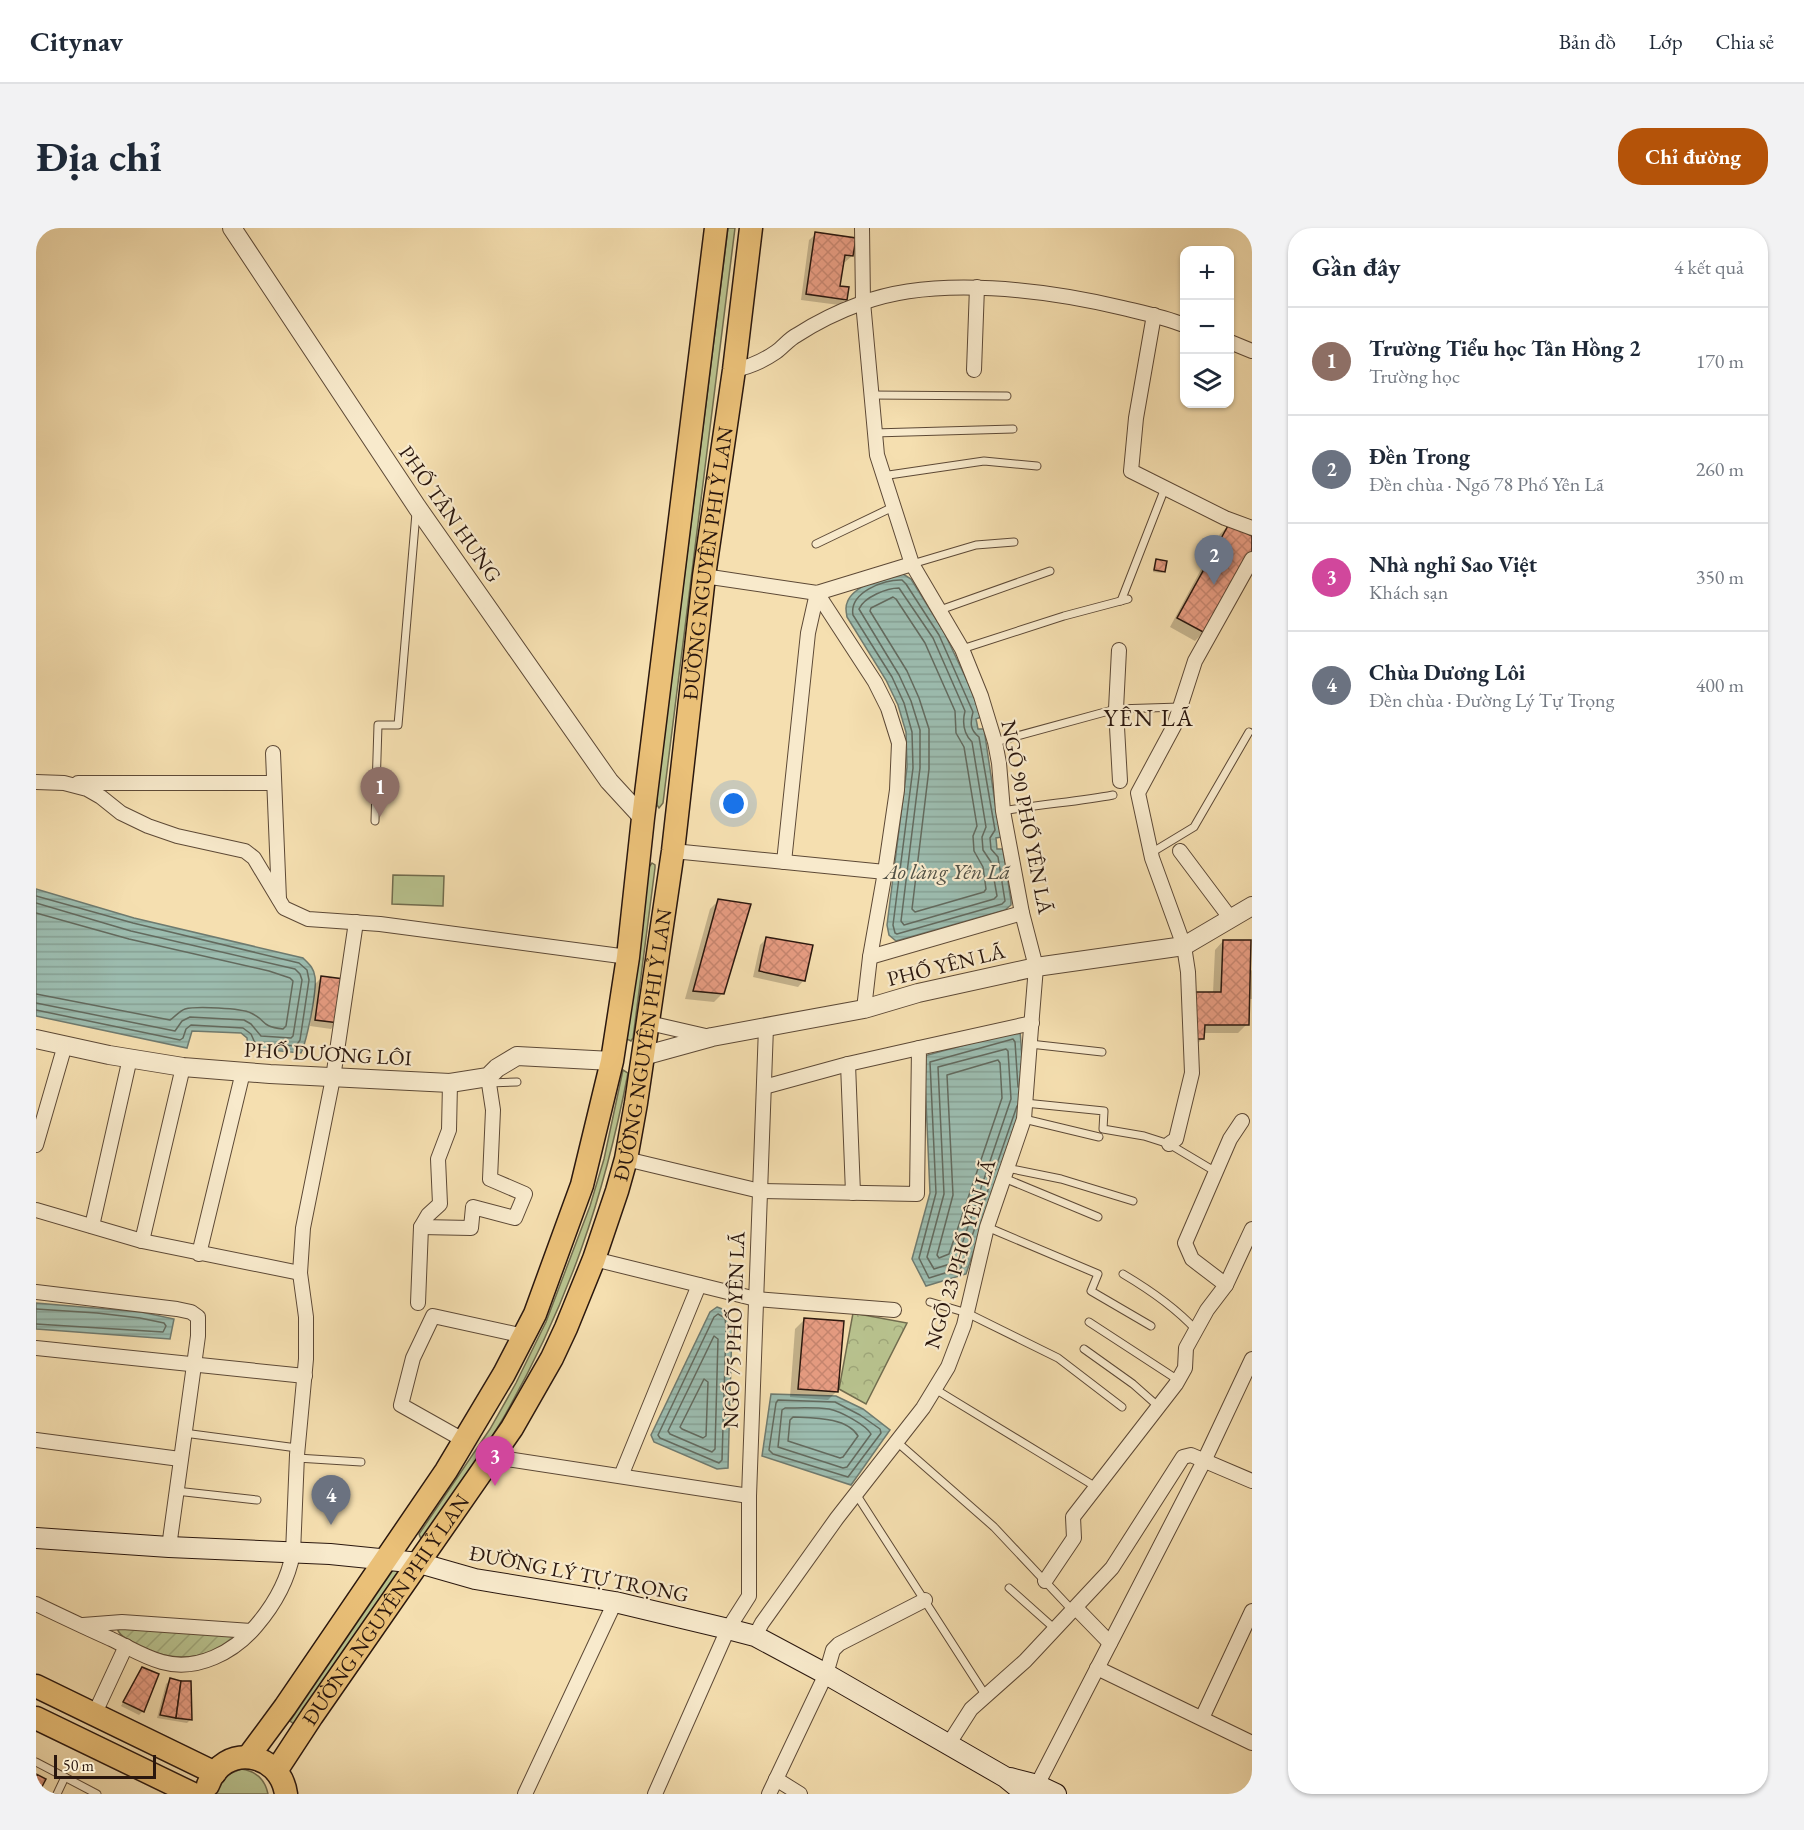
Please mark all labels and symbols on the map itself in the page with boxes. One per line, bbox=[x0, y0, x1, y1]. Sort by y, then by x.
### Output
street label: ĐƯỜNG NGUYÊN PHI Ỷ LAN bbox=[676, 424, 739, 701]
street label: PHỐ TÂN HƯNG bbox=[393, 440, 508, 587]
pin: 2 bbox=[1194, 536, 1234, 585]
district label: YÊN LÃ bbox=[1104, 702, 1194, 733]
street label: NGÕ 90 PHỐ YÊN LÃ bbox=[995, 718, 1060, 917]
pin: 1 bbox=[360, 768, 400, 817]
your location bbox=[719, 789, 748, 818]
water label: Ao làng Yên Lã bbox=[882, 857, 1010, 886]
street label: ĐƯỜNG NGUYÊN PHI Ỷ LAN bbox=[606, 906, 677, 1184]
street label: PHỐ YÊN LÃ bbox=[884, 937, 1008, 992]
street label: PHỐ DƯƠNG LÔI bbox=[244, 1036, 412, 1071]
street label: NGÕ 23 PHỐ YÊN LÃ bbox=[918, 1155, 1001, 1352]
street label: NGÕ 75 PHỐ YÊN LÃ bbox=[717, 1231, 750, 1429]
pin: 3 bbox=[476, 1436, 514, 1486]
pin: 4 bbox=[312, 1476, 350, 1525]
street label: ĐƯỜNG NGUYÊN PHI Ỷ LAN bbox=[296, 1488, 475, 1730]
street label: ĐƯỜNG LÝ TỰ TRỌNG bbox=[467, 1539, 691, 1608]
scale bar bbox=[54, 1752, 156, 1780]

